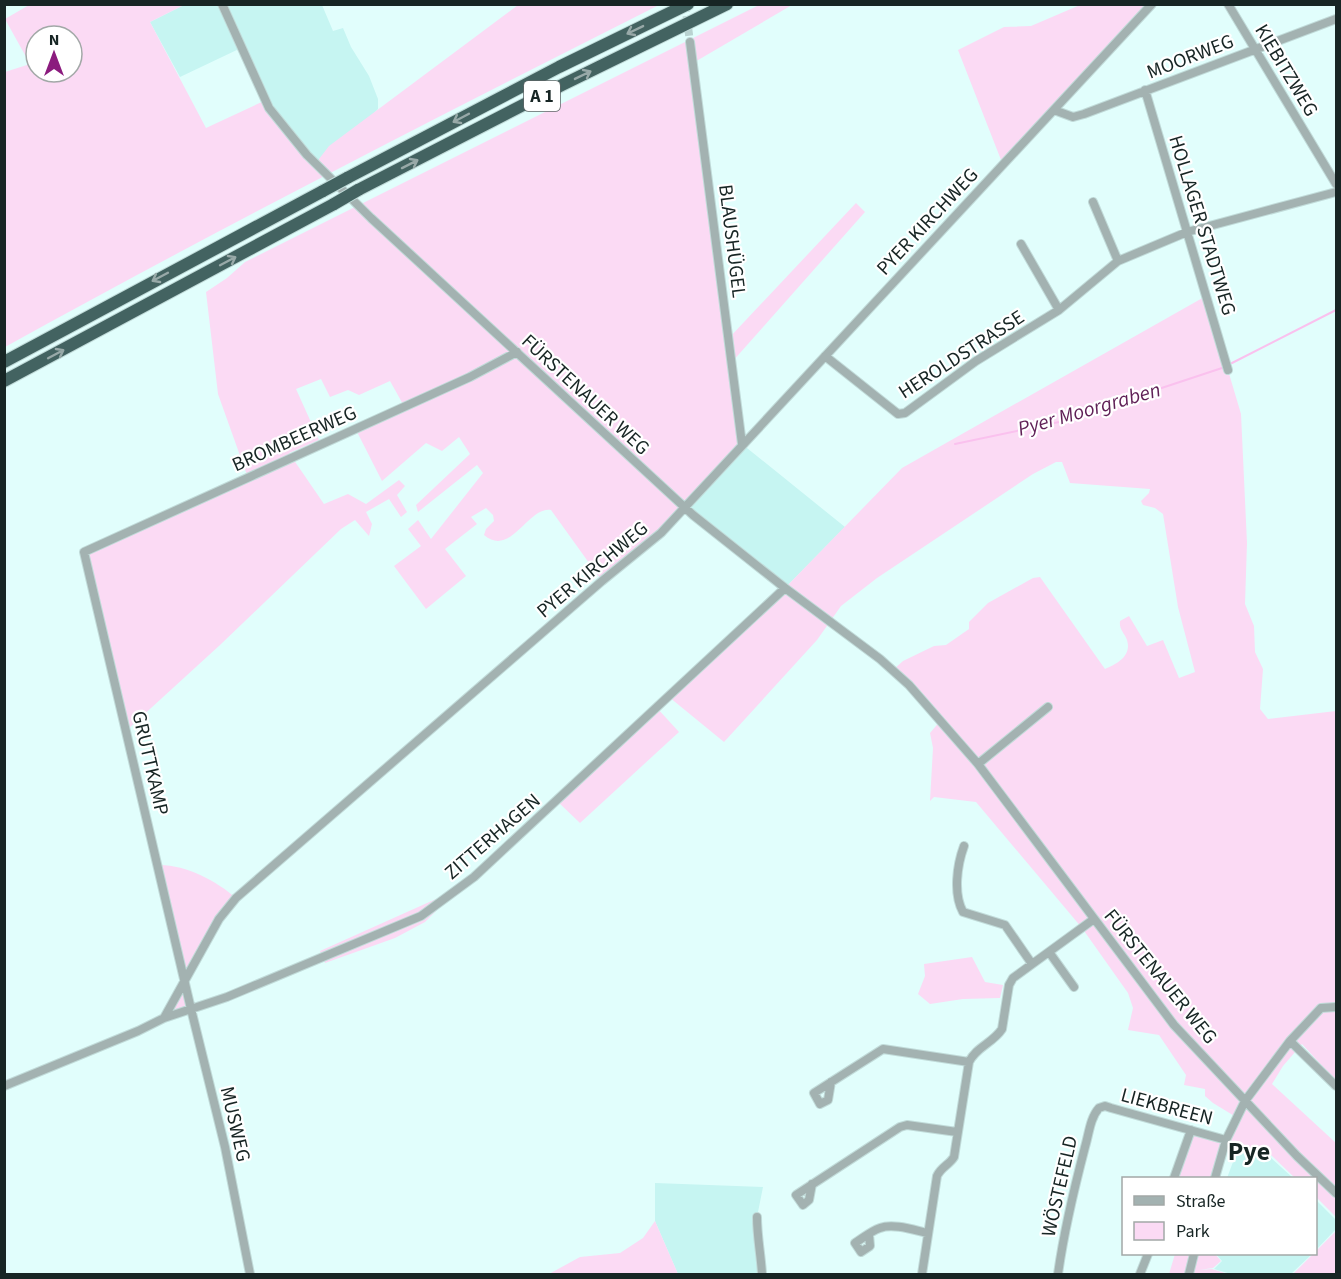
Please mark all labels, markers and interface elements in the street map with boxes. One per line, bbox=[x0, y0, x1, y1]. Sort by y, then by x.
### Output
street label: KIEBITZWEG bbox=[1248, 19, 1325, 122]
north arrow bbox=[24, 24, 84, 84]
one-way arrow bbox=[627, 25, 645, 36]
street label: MOORWEG bbox=[1143, 28, 1238, 86]
text: N bbox=[49, 29, 59, 51]
one-way arrow bbox=[574, 68, 592, 80]
road number: A 1 bbox=[524, 81, 560, 111]
one-way arrow bbox=[453, 113, 471, 124]
street label: HOLLAGER STADTWEG bbox=[1161, 132, 1243, 319]
one-way arrow bbox=[400, 157, 418, 169]
street label: PYER KIRCHWEG bbox=[870, 162, 985, 282]
street label: BLAUSHÜGEL bbox=[711, 183, 753, 300]
one-way arrow bbox=[218, 255, 236, 266]
one-way arrow bbox=[151, 272, 169, 284]
street label: HEROLDSTRASSE bbox=[893, 304, 1030, 406]
street label: FÜRSTENAUER WEG bbox=[515, 328, 656, 462]
one-way arrow bbox=[47, 348, 64, 360]
water label: Pyer Moorgraben bbox=[1014, 374, 1164, 444]
street label: BROMBEERWEG bbox=[228, 399, 361, 479]
street label: PYER KIRCHWEG bbox=[531, 515, 654, 625]
street label: GRUTTKAMP bbox=[124, 708, 176, 818]
street label: ZITTERHAGEN bbox=[439, 787, 547, 886]
street label: FÜRSTENAUER WEG bbox=[1097, 903, 1223, 1050]
street label: LIEKBREEN bbox=[1118, 1081, 1216, 1133]
street label: MUSWEG bbox=[213, 1084, 257, 1165]
street label: WÖSTEFELD bbox=[1035, 1133, 1085, 1239]
district label: Pye bbox=[1228, 1133, 1270, 1170]
legend bbox=[1122, 1177, 1317, 1255]
text: Straße bbox=[1176, 1189, 1226, 1214]
text: Park bbox=[1176, 1219, 1210, 1244]

